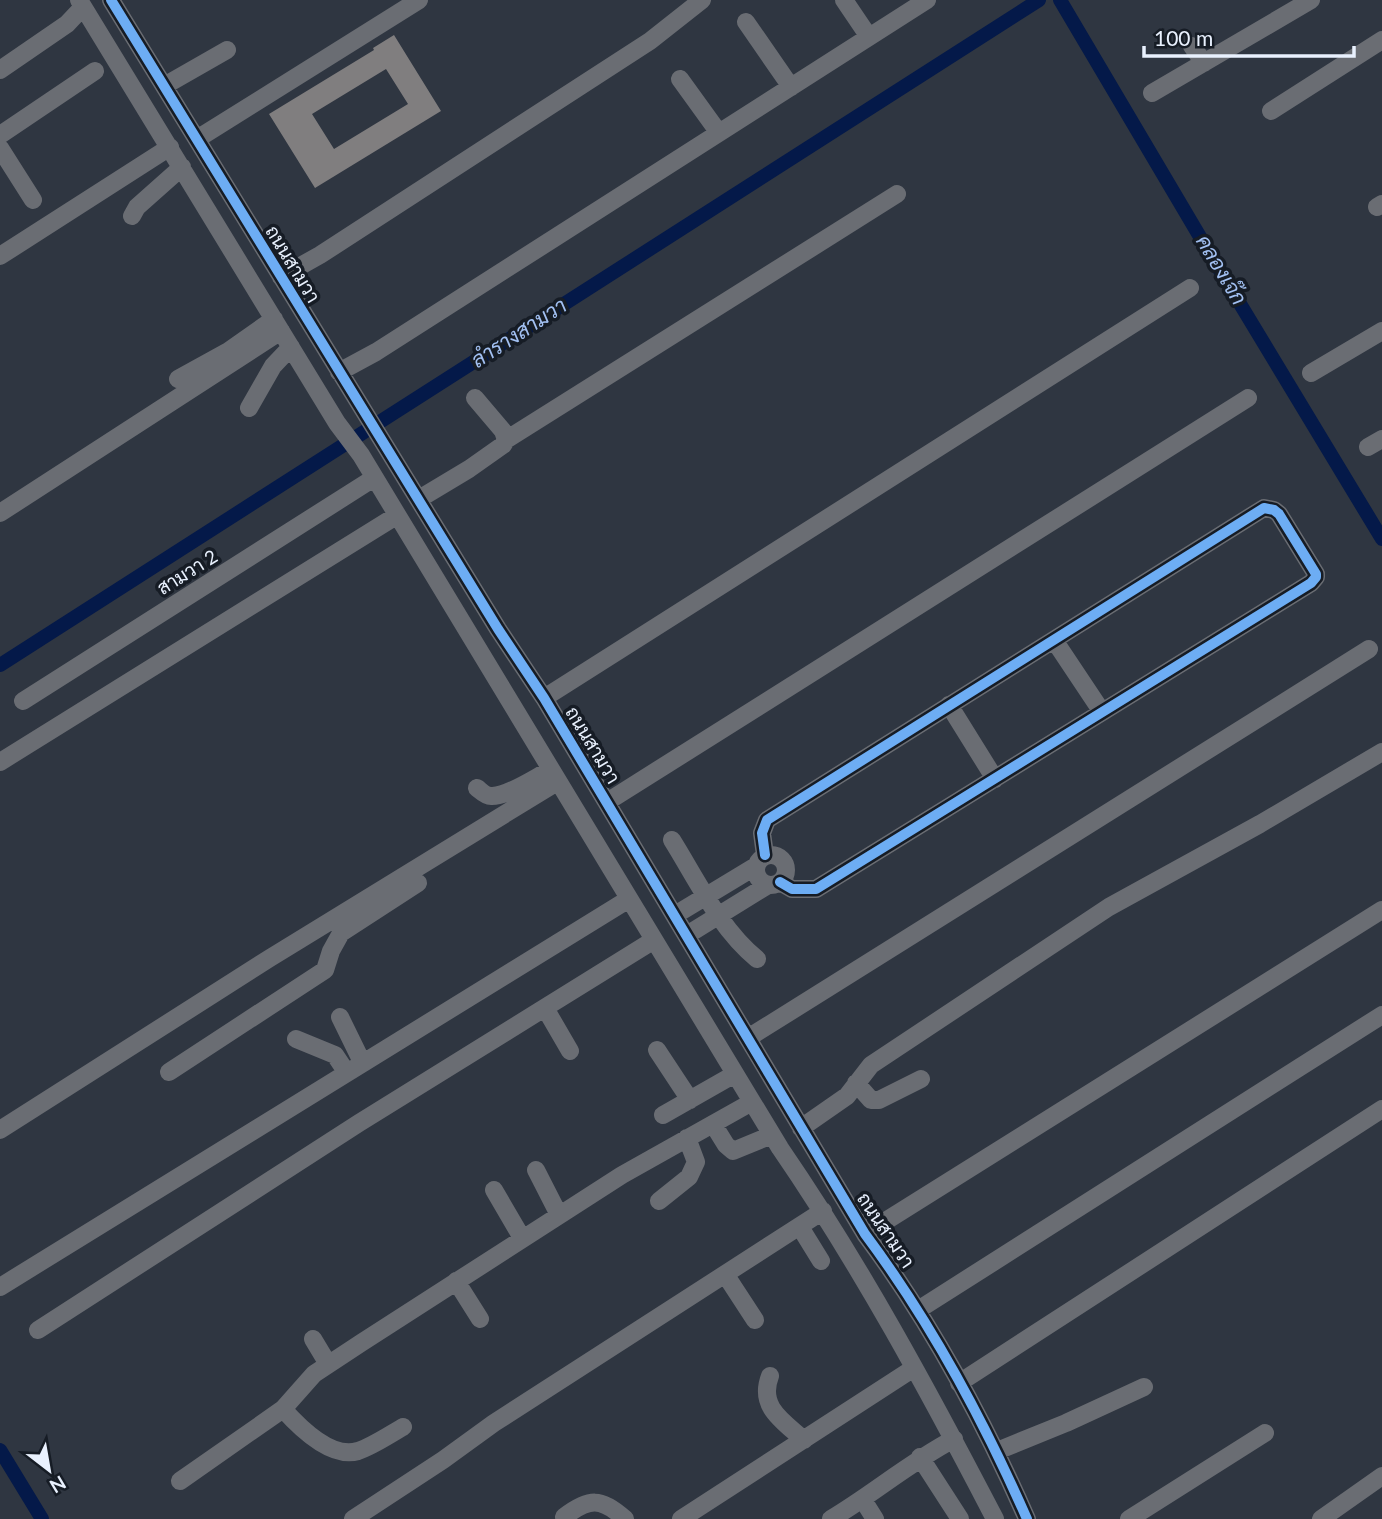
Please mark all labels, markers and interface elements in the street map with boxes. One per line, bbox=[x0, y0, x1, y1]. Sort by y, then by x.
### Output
scale bar bbox=[1144, 14, 1354, 58]
text: 100 m bbox=[1154, 25, 1213, 50]
street label: ถนนสามวา bbox=[261, 221, 325, 307]
water label: คลองเจ๊ก bbox=[1192, 230, 1253, 309]
water label: ลำรางสามวา bbox=[466, 292, 570, 372]
street label: สามวา 2 bbox=[152, 544, 221, 599]
street label: ถนนสามวา bbox=[561, 702, 625, 788]
street label: ถนนสามวา bbox=[853, 1188, 920, 1272]
north arrow bbox=[14, 1435, 84, 1505]
text: N bbox=[46, 1471, 70, 1499]

